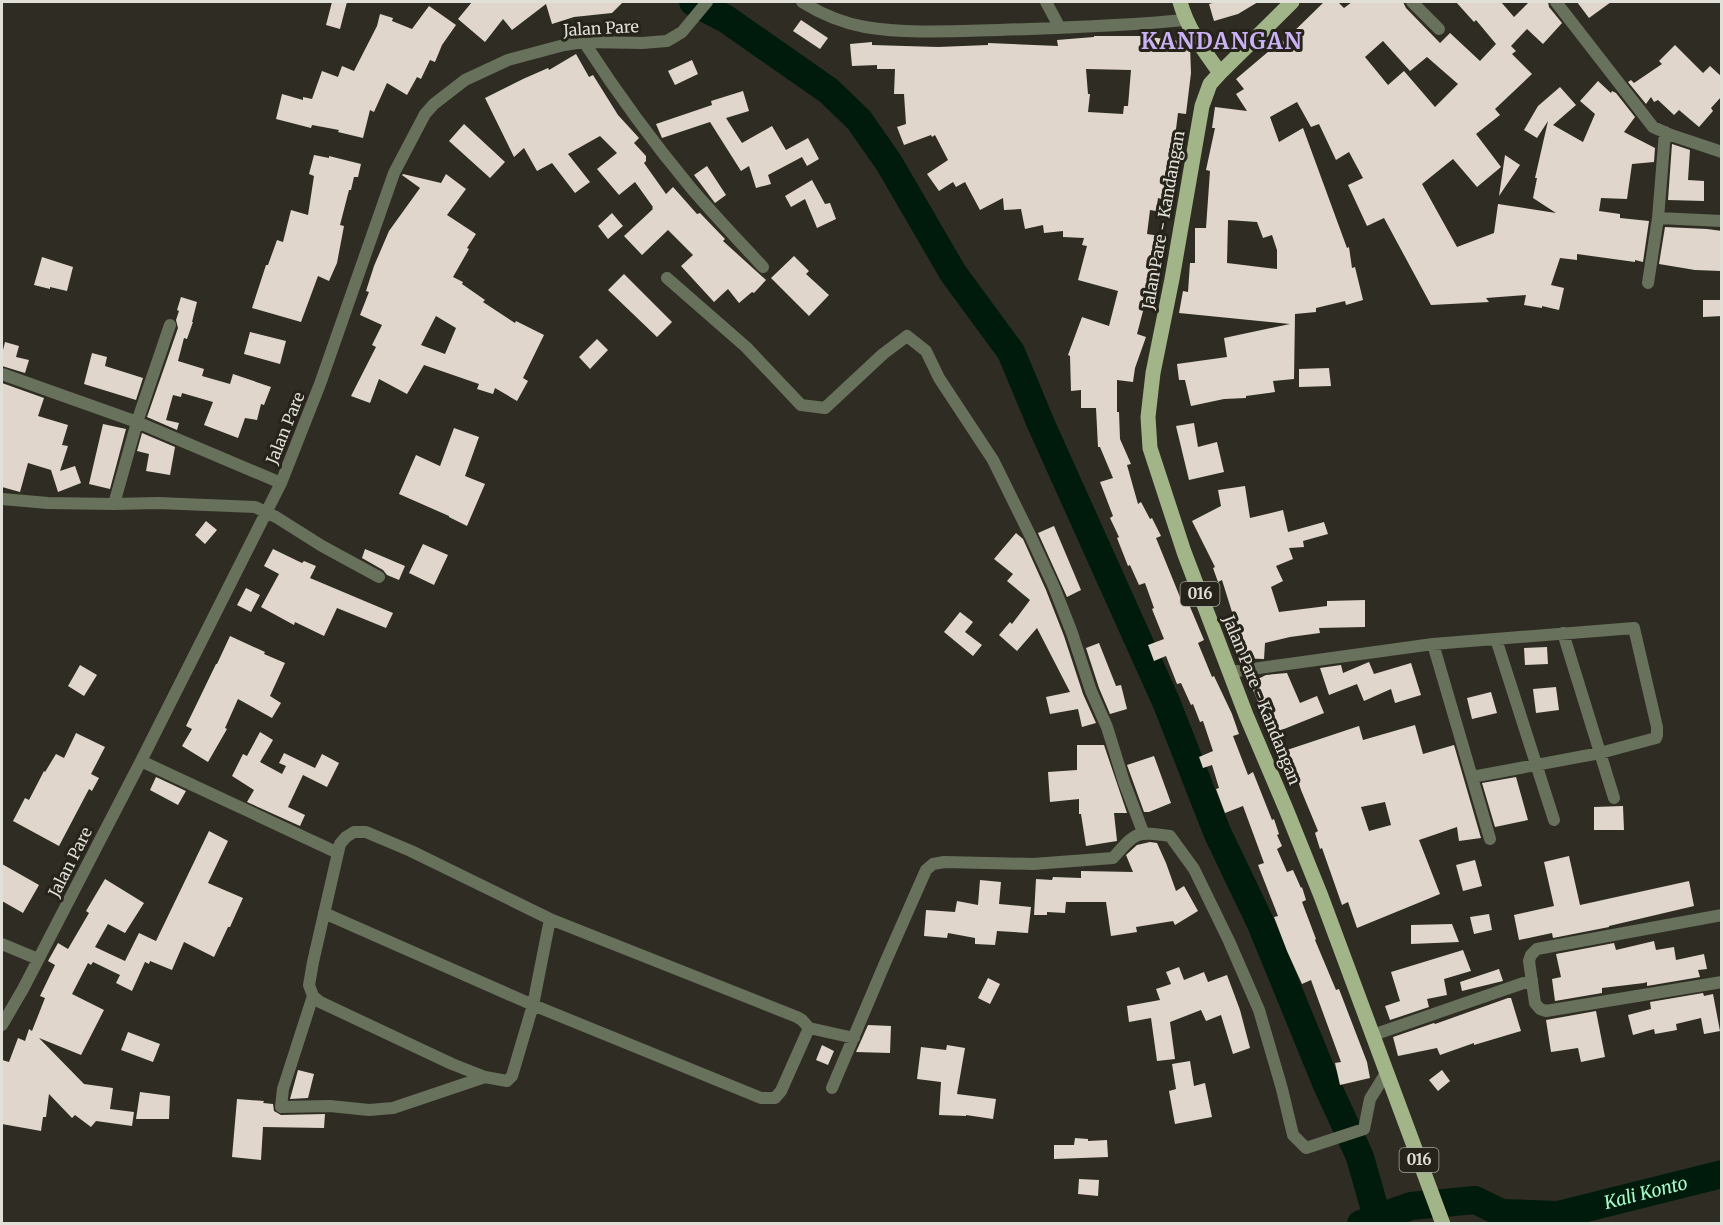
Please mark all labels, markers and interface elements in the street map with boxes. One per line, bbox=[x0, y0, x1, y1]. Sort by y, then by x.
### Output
street label: Jalan Pare bbox=[562, 16, 639, 40]
district label: KANDANGAN bbox=[1141, 27, 1303, 55]
street label: Jalan Pare - Kandangan bbox=[1137, 129, 1189, 312]
street label: Jalan Pare bbox=[261, 389, 308, 468]
road number: 016 bbox=[1180, 582, 1220, 606]
street label: Jalan Pare - Kandangan bbox=[1218, 611, 1305, 788]
street label: Jalan Pare bbox=[43, 824, 96, 901]
road number: 016 bbox=[1400, 1148, 1438, 1172]
water label: Kali Konto bbox=[1601, 1171, 1690, 1214]

